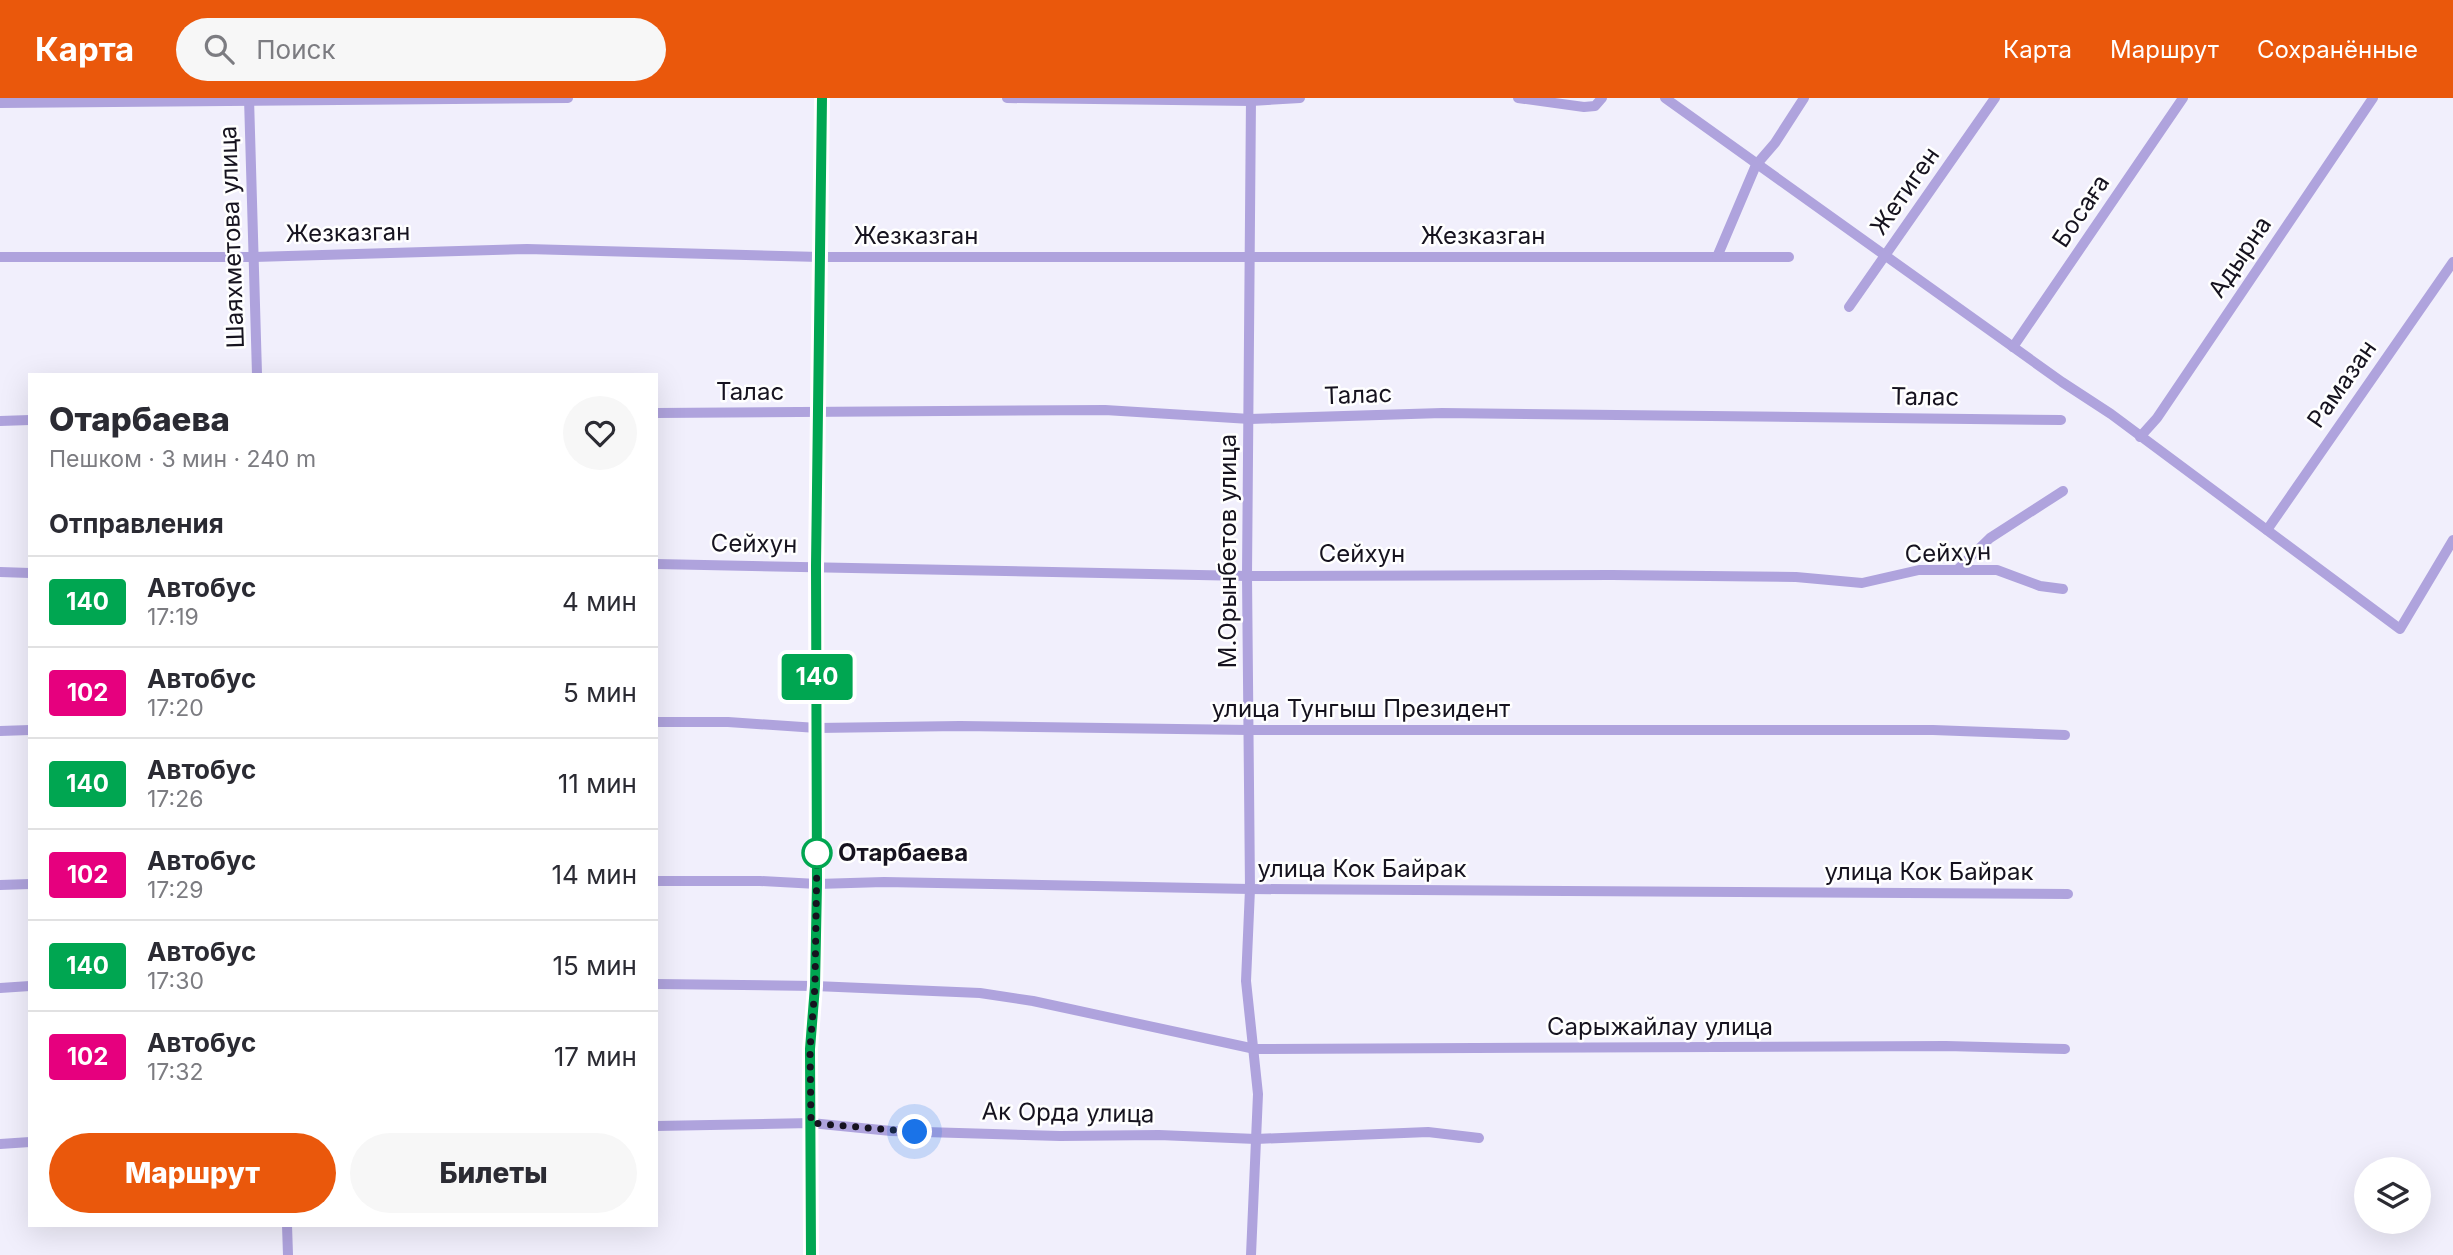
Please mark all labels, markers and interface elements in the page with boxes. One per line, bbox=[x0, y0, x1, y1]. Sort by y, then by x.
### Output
search box bbox=[176, 18, 666, 81]
text: Карта bbox=[35, 29, 134, 69]
icon: search bbox=[200, 30, 238, 68]
text: Поиск bbox=[256, 34, 335, 65]
text: Карта bbox=[2003, 35, 2072, 64]
text: Маршрут bbox=[2110, 35, 2219, 64]
text: Сохранённые bbox=[2257, 35, 2418, 64]
street label: Шаяхметова улица bbox=[213, 125, 250, 349]
street label: Жетиген bbox=[1864, 141, 1945, 240]
street label: Босаға bbox=[2046, 169, 2115, 253]
street label: Адырна bbox=[2202, 211, 2277, 303]
street label: Жезказган bbox=[285, 217, 411, 248]
street label: Жезказган bbox=[854, 221, 978, 250]
street label: Жезказган bbox=[1421, 221, 1545, 250]
street label: Рамазан bbox=[2301, 334, 2382, 433]
street label: Талас bbox=[716, 377, 784, 406]
street label: Талас bbox=[1323, 379, 1393, 410]
street label: Талас bbox=[1891, 381, 1959, 412]
button: heart bbox=[563, 396, 637, 470]
text: Отарбаева bbox=[49, 399, 230, 439]
street label: М.Орынбетов улица bbox=[1213, 434, 1242, 668]
text: Пешком · 3 мин · 240 m bbox=[49, 445, 316, 473]
text: Отправления bbox=[49, 508, 224, 539]
street label: Сейхун bbox=[711, 528, 798, 559]
street label: Сейхун bbox=[1904, 536, 1992, 569]
street label: Сейхун bbox=[1319, 539, 1405, 568]
text: Автобус bbox=[147, 572, 256, 603]
text: 4 мин bbox=[562, 586, 637, 617]
text: 140 bbox=[66, 587, 109, 616]
text: 17:19 bbox=[147, 603, 199, 631]
line badge: 140 bbox=[777, 654, 857, 700]
text: 140 bbox=[796, 662, 838, 691]
text: Автобус bbox=[147, 663, 256, 694]
text: 5 мин bbox=[563, 677, 637, 708]
text: 102 bbox=[67, 678, 108, 707]
text: 17:20 bbox=[147, 694, 204, 722]
street label: улица Тунгыш Президент bbox=[1212, 694, 1510, 723]
text: Автобус bbox=[147, 754, 256, 785]
text: 11 мин bbox=[558, 768, 637, 799]
text: 140 bbox=[66, 769, 109, 798]
text: 17:26 bbox=[147, 785, 204, 813]
marker: Отарбаева bbox=[802, 838, 832, 868]
place label: Отарбаева bbox=[838, 838, 968, 867]
text: Автобус bbox=[147, 845, 256, 876]
street label: улица Кок Байрак bbox=[1258, 854, 1466, 883]
street label: улица Кок Байрак bbox=[1825, 857, 2033, 886]
text: 14 мин bbox=[552, 859, 637, 890]
text: 102 bbox=[67, 860, 108, 889]
text: 17:29 bbox=[147, 876, 204, 904]
text: Автобус bbox=[147, 936, 256, 967]
text: 15 мин bbox=[553, 950, 637, 981]
text: 140 bbox=[66, 951, 109, 980]
text: 17:30 bbox=[147, 967, 204, 995]
street label: Сарыжайлау улица bbox=[1547, 1012, 1773, 1041]
text: Автобус bbox=[147, 1027, 256, 1058]
text: 17 мин bbox=[554, 1041, 637, 1072]
text: 102 bbox=[67, 1042, 108, 1071]
text: 17:32 bbox=[147, 1058, 203, 1086]
street label: Ак Орда улица bbox=[981, 1096, 1155, 1129]
your location bbox=[897, 1114, 932, 1149]
button: Маршрут bbox=[49, 1133, 336, 1213]
button: Билеты bbox=[350, 1133, 637, 1213]
map controls bbox=[2354, 1157, 2431, 1234]
button: layers bbox=[2354, 1157, 2431, 1234]

